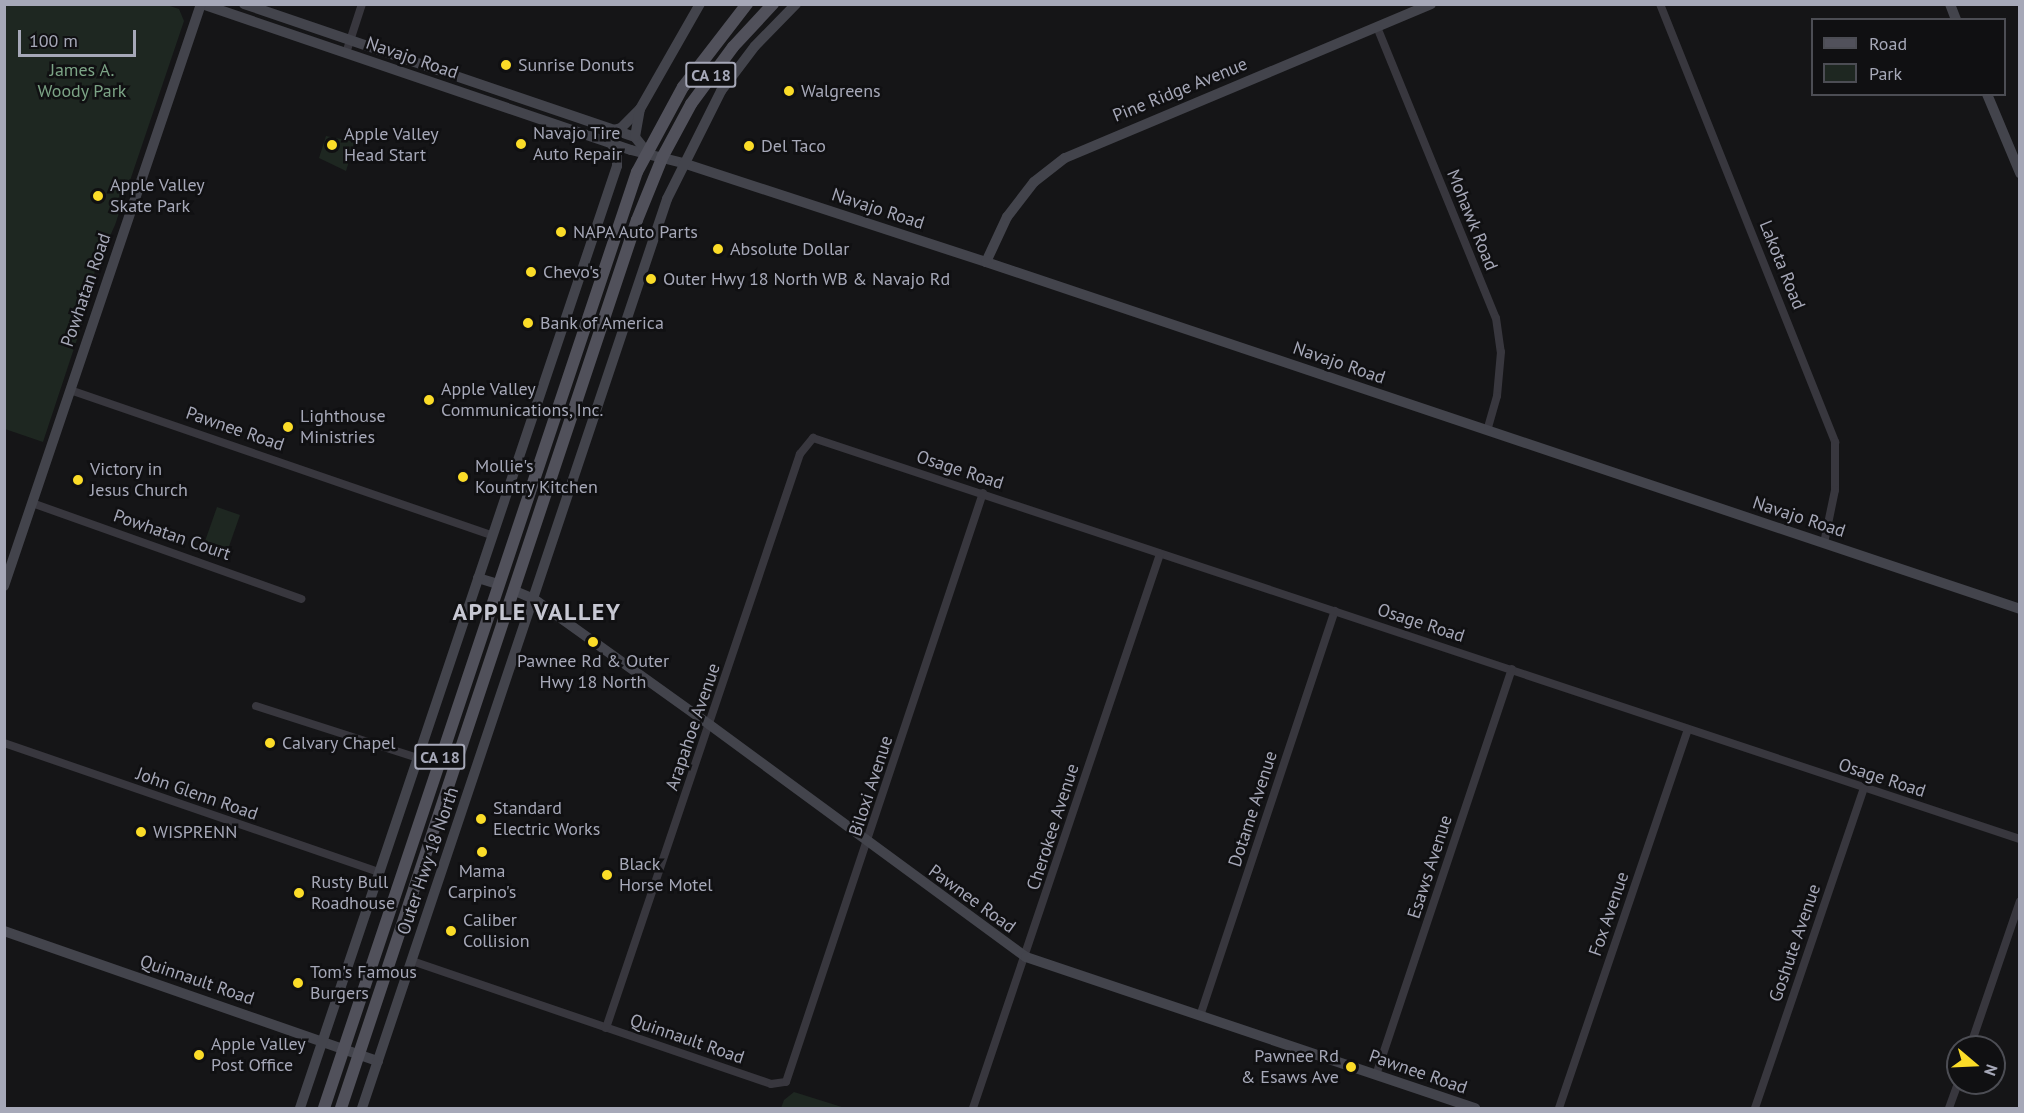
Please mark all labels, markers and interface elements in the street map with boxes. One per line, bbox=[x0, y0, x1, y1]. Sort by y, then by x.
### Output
scale bar bbox=[21, 18, 140, 56]
legend bbox=[1811, 18, 2006, 96]
text: 100 m bbox=[29, 29, 78, 52]
street label: Navajo Road bbox=[363, 32, 461, 84]
text: Road bbox=[1869, 32, 1907, 55]
street label: Pine Ridge Avenue bbox=[1109, 53, 1251, 127]
place label: Sunrise Donuts bbox=[518, 54, 634, 76]
marker: Sunrise Donuts bbox=[499, 58, 513, 72]
park label: James A. Woody Park bbox=[37, 60, 127, 103]
road number: CA 18 bbox=[684, 62, 738, 88]
text: Park bbox=[1869, 62, 1902, 85]
place label: Walgreens bbox=[801, 80, 881, 102]
marker: Walgreens bbox=[782, 84, 796, 98]
place label: Navajo Tire Auto Repair bbox=[533, 123, 622, 166]
place label: Apple Valley Head Start bbox=[344, 124, 439, 166]
place label: Del Taco bbox=[761, 135, 826, 157]
marker: Navajo Tire Auto Repair bbox=[514, 137, 528, 151]
marker: Apple Valley Head Start bbox=[325, 138, 339, 152]
marker: Del Taco bbox=[742, 139, 756, 153]
street label: Mohawk Road bbox=[1442, 166, 1502, 274]
place label: Apple Valley Skate Park bbox=[110, 175, 205, 218]
street label: Navajo Road bbox=[829, 184, 927, 234]
marker: Apple Valley Skate Park bbox=[91, 189, 105, 203]
street label: Lakota Road bbox=[1754, 217, 1810, 313]
place label: NAPA Auto Parts bbox=[573, 221, 699, 243]
marker: NAPA Auto Parts bbox=[554, 225, 568, 239]
street label: Powhatan Road bbox=[56, 230, 116, 350]
place label: Absolute Dollar bbox=[730, 238, 849, 260]
marker: Absolute Dollar bbox=[711, 242, 725, 256]
place label: Chevo's bbox=[543, 261, 599, 283]
marker: Chevo's bbox=[524, 265, 538, 279]
place label: Outer Hwy 18 North WB & Navajo Rd bbox=[663, 268, 951, 290]
marker: Outer Hwy 18 North WB & Navajo Rd bbox=[644, 272, 658, 286]
place label: Bank of America bbox=[540, 312, 665, 334]
marker: Bank of America bbox=[521, 316, 535, 330]
street label: Navajo Road bbox=[1290, 337, 1388, 389]
place label: Apple Valley Communications, Inc. bbox=[441, 379, 605, 422]
marker: Apple Valley Communications, Inc. bbox=[422, 393, 436, 407]
street label: Pawnee Road bbox=[183, 402, 287, 456]
place label: Lighthouse Ministries bbox=[300, 406, 386, 448]
marker: Lighthouse Ministries bbox=[281, 420, 295, 434]
street label: Osage Road bbox=[914, 446, 1006, 494]
place label: Mollie's Kountry Kitchen bbox=[475, 456, 598, 498]
place label: Victory in Jesus Church bbox=[90, 459, 188, 502]
marker: Mollie's Kountry Kitchen bbox=[456, 470, 470, 484]
marker: Victory in Jesus Church bbox=[71, 473, 85, 487]
street label: Navajo Road bbox=[1750, 492, 1848, 542]
street label: Powhatan Court bbox=[111, 505, 233, 565]
district label: APPLE VALLEY bbox=[452, 598, 622, 626]
street label: Osage Road bbox=[1375, 599, 1467, 647]
marker: Pawnee Rd & Outer Hwy 18 North bbox=[586, 635, 600, 649]
place label: Pawnee Rd & Outer Hwy 18 North bbox=[517, 651, 669, 694]
street label: Arapahoe Avenue bbox=[661, 660, 725, 794]
place label: Calvary Chapel bbox=[282, 732, 396, 754]
street label: Biloxi Avenue bbox=[845, 733, 897, 839]
marker: Calvary Chapel bbox=[263, 736, 277, 750]
road number: CA 18 bbox=[413, 744, 467, 770]
street label: Dotame Avenue bbox=[1224, 748, 1282, 870]
street label: Osage Road bbox=[1836, 754, 1928, 802]
street label: Cherokee Avenue bbox=[1022, 761, 1084, 893]
street label: John Glenn Road bbox=[133, 763, 261, 825]
street label: Outer Hwy 18 North bbox=[392, 784, 464, 938]
place label: Standard Electric Works bbox=[493, 798, 601, 840]
marker: Standard Electric Works bbox=[474, 812, 488, 826]
street label: Esaws Avenue bbox=[1403, 812, 1457, 922]
place label: WISPRENN bbox=[153, 821, 237, 843]
marker: WISPRENN bbox=[134, 825, 148, 839]
marker: Mama Carpino's bbox=[475, 845, 489, 859]
place label: Black Horse Motel bbox=[619, 854, 713, 896]
street label: Pawnee Road bbox=[924, 860, 1020, 938]
place label: Mama Carpino's bbox=[448, 861, 516, 904]
marker: Black Horse Motel bbox=[600, 868, 614, 882]
street label: Fox Avenue bbox=[1584, 868, 1634, 960]
place label: Rusty Bull Roadhouse bbox=[311, 872, 395, 914]
street label: Goshute Avenue bbox=[1765, 881, 1825, 1005]
marker: Rusty Bull Roadhouse bbox=[292, 886, 306, 900]
place label: Caliber Collision bbox=[463, 910, 530, 952]
marker: Caliber Collision bbox=[444, 924, 458, 938]
street label: Quinnault Road bbox=[137, 950, 257, 1010]
place label: Tom's Famous Burgers bbox=[310, 962, 417, 1004]
marker: Tom's Famous Burgers bbox=[291, 976, 305, 990]
street label: Quinnault Road bbox=[627, 1009, 747, 1069]
place label: Apple Valley Post Office bbox=[211, 1034, 306, 1076]
north arrow bbox=[1946, 1035, 2006, 1095]
street label: Pawnee Road bbox=[1366, 1045, 1470, 1099]
place label: Pawnee Rd & Esaws Ave bbox=[1240, 1046, 1339, 1088]
marker: Apple Valley Post Office bbox=[192, 1048, 206, 1062]
marker: Pawnee Rd & Esaws Ave bbox=[1344, 1060, 1358, 1074]
text: N bbox=[1980, 1062, 2002, 1078]

